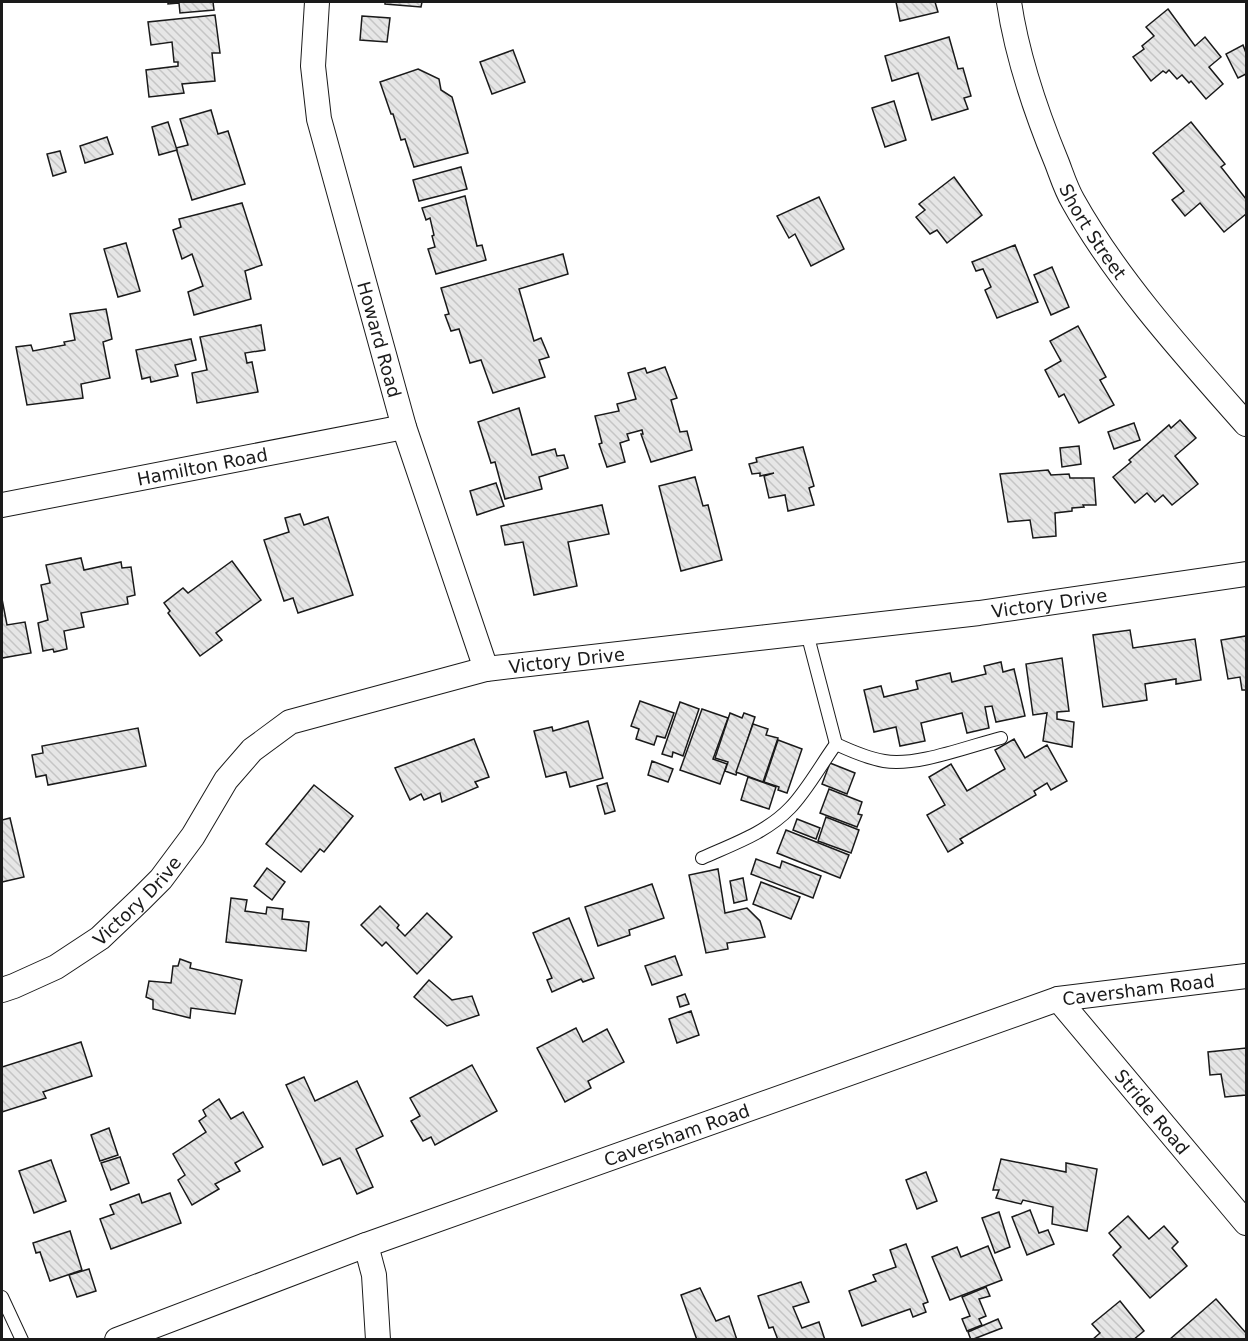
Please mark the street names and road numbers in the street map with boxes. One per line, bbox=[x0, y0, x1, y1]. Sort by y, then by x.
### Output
street label: Short Street bbox=[1055, 180, 1131, 283]
street label: Howard Road bbox=[354, 279, 406, 400]
street label: Hamilton Road bbox=[135, 443, 269, 489]
street label: Victory Drive bbox=[990, 584, 1109, 622]
street label: Victory Drive bbox=[507, 643, 626, 677]
street label: Victory Drive bbox=[89, 852, 185, 950]
street label: Caversham Road bbox=[1061, 969, 1216, 1009]
street label: Stride Road bbox=[1111, 1065, 1194, 1158]
street label: Caversham Road bbox=[601, 1099, 752, 1170]

